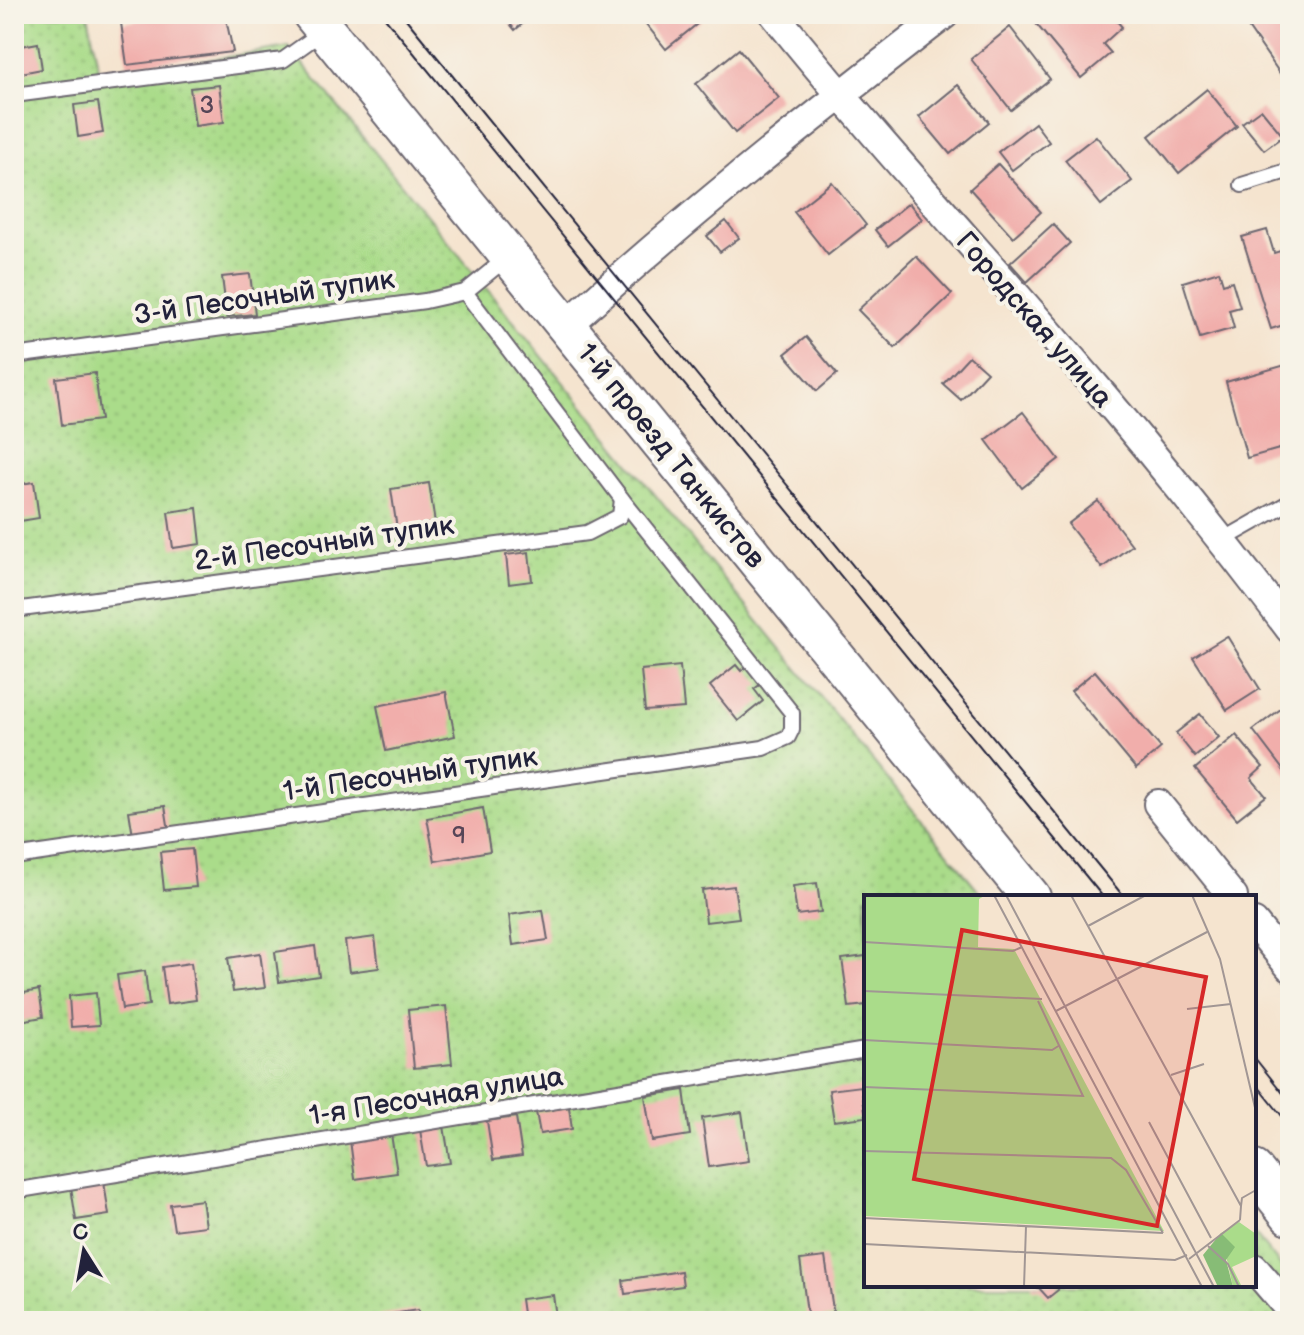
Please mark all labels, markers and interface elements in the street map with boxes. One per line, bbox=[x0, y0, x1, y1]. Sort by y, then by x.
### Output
house number: 3 bbox=[200, 91, 214, 120]
street label: Городская улица bbox=[949, 225, 1119, 415]
street label: 3-й Песочный тупик bbox=[132, 263, 397, 332]
street label: 1-й проезд Танкистов bbox=[570, 337, 772, 575]
street label: 2-й Песочный тупик bbox=[192, 509, 456, 578]
street label: 1-й Песочный тупик bbox=[281, 740, 539, 809]
house number: 9 bbox=[452, 821, 466, 850]
inset map bbox=[864, 895, 1256, 1287]
street label: 1-я Песочная улица bbox=[307, 1060, 566, 1133]
north arrow bbox=[44, 1211, 124, 1291]
text: С bbox=[70, 1218, 91, 1248]

